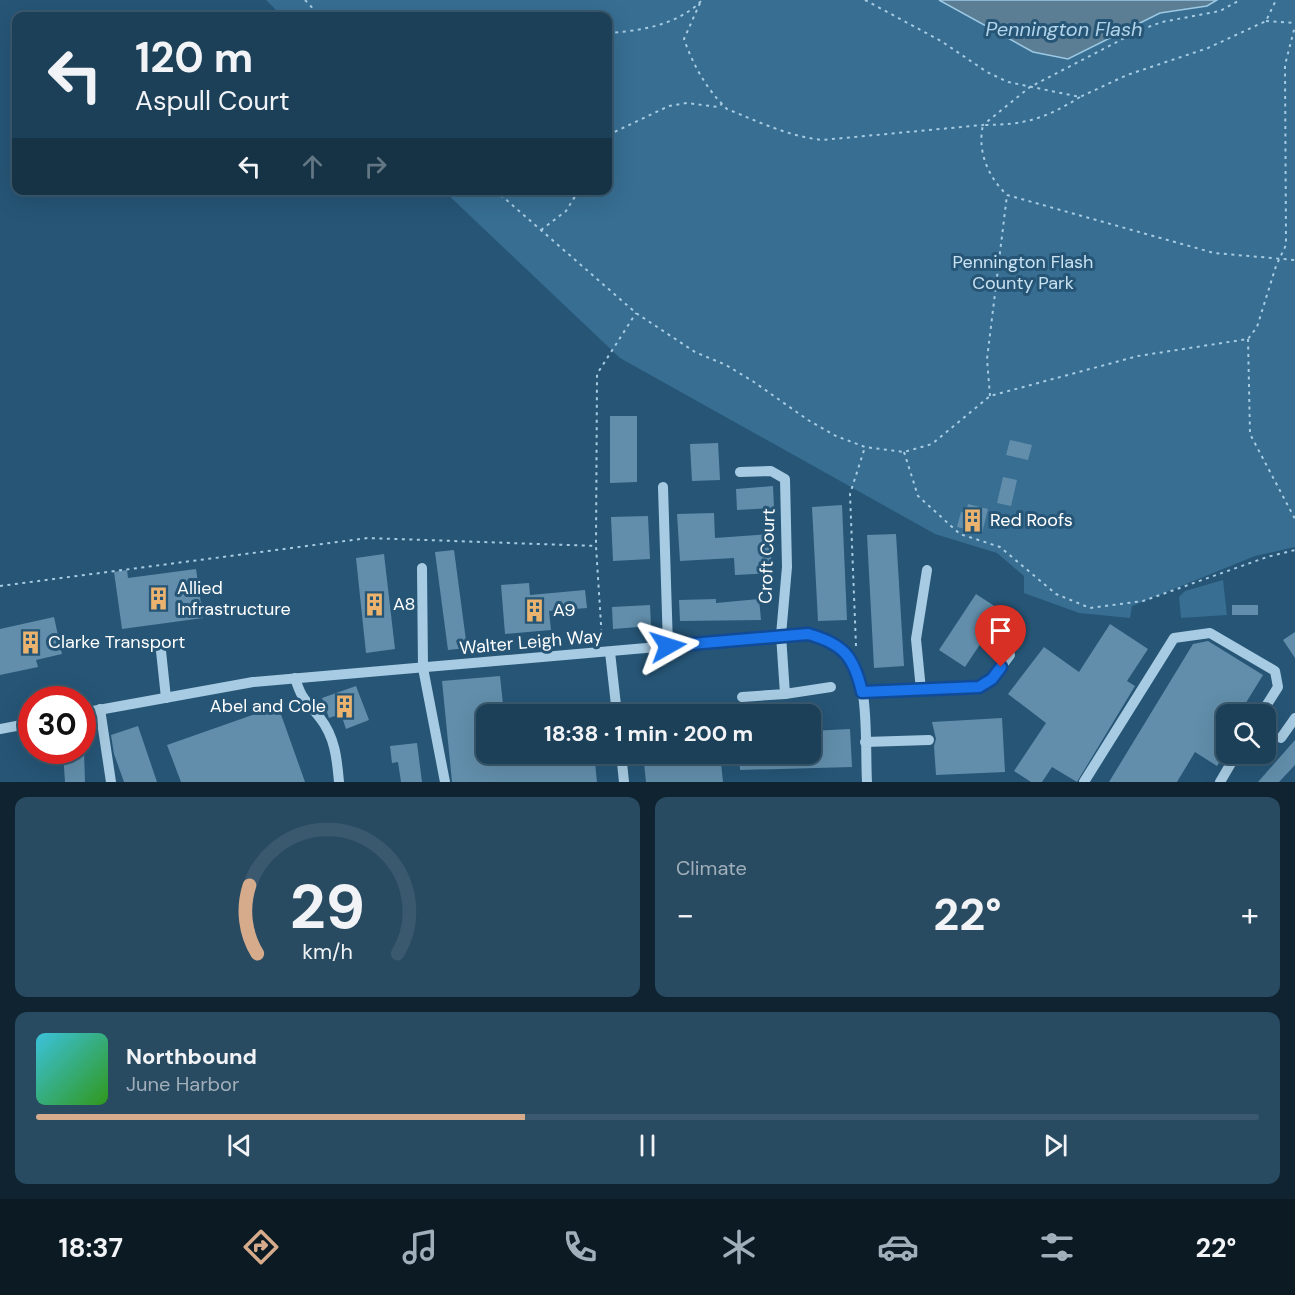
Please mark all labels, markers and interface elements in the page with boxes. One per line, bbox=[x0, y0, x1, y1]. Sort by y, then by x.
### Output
water label: Pennington Flash bbox=[985, 16, 1143, 42]
text: 120 m bbox=[135, 30, 253, 85]
icon: left bbox=[36, 36, 114, 114]
text: Aspull Court bbox=[135, 83, 290, 118]
icon: left bbox=[233, 150, 266, 183]
icon: ahead bbox=[296, 150, 329, 183]
icon: right bbox=[359, 150, 392, 183]
park label: Pennington Flash County Park bbox=[953, 250, 1093, 295]
building icon: Red Roofs bbox=[959, 507, 985, 533]
street label: Croft Court bbox=[753, 508, 781, 604]
place label: Red Roofs bbox=[990, 508, 1073, 532]
place label: Allied Infrastructure bbox=[177, 576, 291, 621]
building icon: Allied Infrastructure bbox=[146, 585, 172, 611]
building icon: A8 bbox=[362, 591, 388, 617]
place label: A8 bbox=[393, 592, 415, 616]
building icon: A9 bbox=[522, 597, 548, 623]
place label: A9 bbox=[553, 598, 576, 622]
pin bbox=[975, 605, 1026, 667]
position arrow bbox=[636, 614, 700, 678]
icon: arrive bbox=[984, 614, 1017, 647]
street label: Walter Leigh Way bbox=[458, 624, 604, 660]
building icon: Clarke Transport bbox=[17, 629, 43, 655]
place label: Clarke Transport bbox=[48, 630, 185, 654]
speed limit sign: 30 bbox=[18, 686, 96, 764]
building icon: Abel and Cole bbox=[331, 693, 357, 719]
place label: Abel and Cole bbox=[210, 694, 326, 718]
map controls bbox=[1216, 704, 1276, 764]
button: search bbox=[1216, 704, 1276, 764]
text: 18:38 · 1 min · 200 m bbox=[544, 719, 753, 748]
text: Climate bbox=[676, 855, 747, 881]
text: 29 bbox=[290, 866, 365, 947]
text: 22° bbox=[933, 885, 1002, 944]
text: − bbox=[676, 893, 694, 936]
text: + bbox=[1241, 893, 1259, 936]
text: km/h bbox=[302, 938, 353, 966]
text: Northbound bbox=[126, 1042, 257, 1071]
text: June Harbor bbox=[126, 1071, 239, 1097]
icon: previous bbox=[223, 1129, 256, 1162]
icon: pause bbox=[631, 1129, 664, 1162]
icon: next bbox=[1039, 1129, 1072, 1162]
icon: directions bbox=[240, 1226, 282, 1268]
icon: music bbox=[399, 1226, 441, 1268]
icon: phone bbox=[559, 1226, 601, 1268]
icon: climate bbox=[718, 1226, 760, 1268]
icon: car bbox=[877, 1226, 919, 1268]
icon: filters bbox=[1036, 1226, 1078, 1268]
text: 18:37 bbox=[59, 1230, 123, 1265]
text: 22° bbox=[1195, 1230, 1236, 1265]

